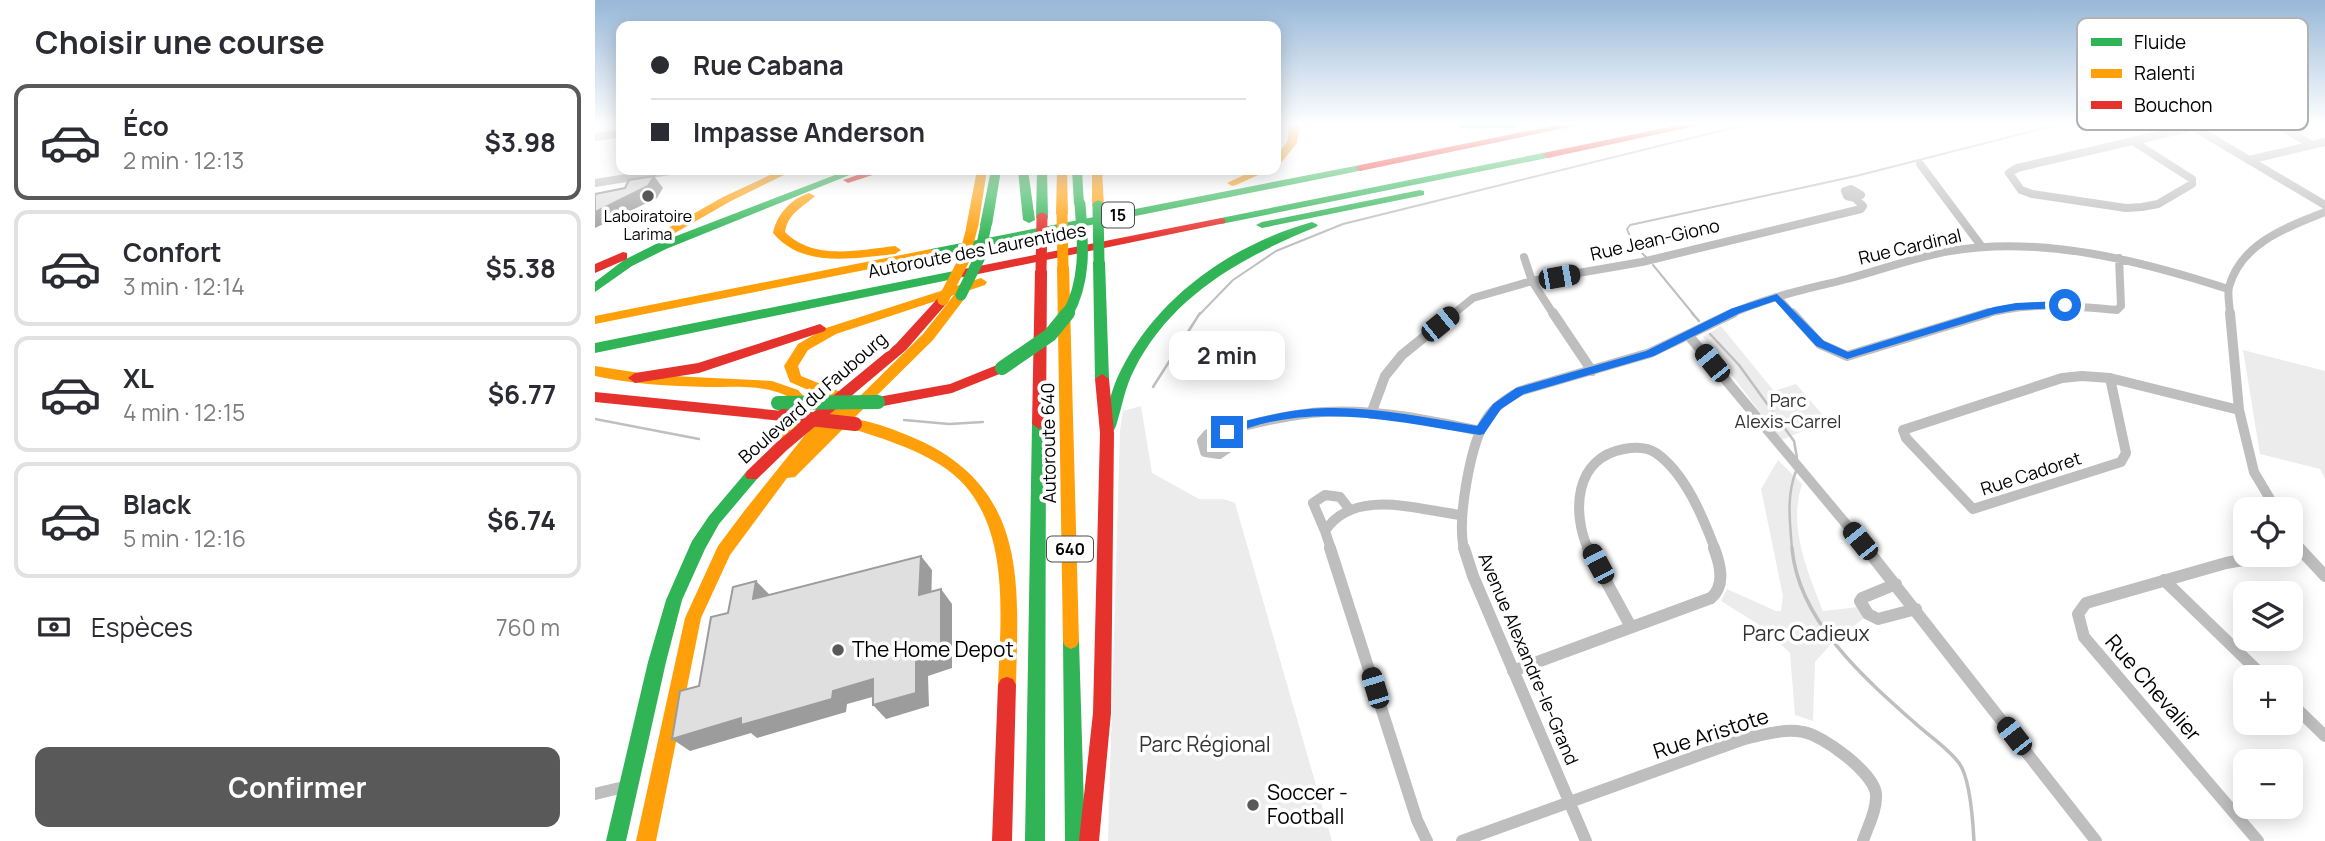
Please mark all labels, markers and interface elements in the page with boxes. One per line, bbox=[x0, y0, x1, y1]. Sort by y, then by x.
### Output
legend bbox=[2077, 18, 2308, 130]
text: Choisir une course bbox=[35, 20, 325, 64]
text: Fluide bbox=[2134, 29, 2186, 55]
text: Rue Cabana bbox=[693, 47, 844, 83]
text: Ralenti bbox=[2134, 60, 2195, 86]
text: Bouchon bbox=[2134, 92, 2213, 118]
text: Éco bbox=[123, 108, 169, 144]
icon: car bbox=[39, 111, 102, 174]
text: Impasse Anderson bbox=[693, 114, 925, 150]
text: $3.98 bbox=[485, 124, 556, 160]
text: 2 min · 12:13 bbox=[123, 144, 244, 176]
marker: Laboiratoire Larima bbox=[640, 188, 656, 204]
road number: 15 bbox=[1102, 202, 1134, 228]
place label: Laboiratoire Larima bbox=[604, 205, 692, 245]
street label: Rue Jean-Giono bbox=[1588, 212, 1722, 266]
street label: Autoroute des Laurentides bbox=[866, 217, 1088, 283]
street label: Rue Cardinal bbox=[1856, 223, 1964, 270]
text: Confort bbox=[123, 234, 222, 270]
icon: car bbox=[39, 237, 102, 300]
text: $5.38 bbox=[486, 250, 556, 286]
car bbox=[1537, 263, 1582, 291]
text: 3 min · 12:14 bbox=[123, 270, 245, 302]
route start bbox=[2049, 289, 2081, 321]
car bbox=[1418, 303, 1463, 345]
street label: Boulevard du Faubourg bbox=[733, 326, 892, 468]
callout: 2 min bbox=[1169, 330, 1285, 380]
text: 2 min bbox=[1197, 339, 1257, 371]
car bbox=[1691, 340, 1734, 386]
text: XL bbox=[123, 360, 154, 396]
icon: car bbox=[39, 363, 102, 426]
text: $6.77 bbox=[488, 376, 556, 412]
street label: Autoroute 640 bbox=[1035, 382, 1061, 504]
park label: Parc Alexis-Carrel bbox=[1735, 388, 1841, 433]
text: 4 min · 12:15 bbox=[123, 396, 245, 428]
route end bbox=[1211, 416, 1243, 448]
street label: Rue Cadoret bbox=[1977, 446, 2084, 501]
text: Black bbox=[123, 486, 191, 522]
icon: car bbox=[39, 489, 102, 552]
map controls bbox=[2233, 497, 2303, 819]
button: locate bbox=[2233, 497, 2303, 567]
text: $6.74 bbox=[487, 502, 556, 538]
car bbox=[1839, 518, 1882, 564]
text: 5 min · 12:16 bbox=[123, 522, 246, 554]
road number: 640 bbox=[1047, 536, 1093, 562]
car bbox=[1579, 541, 1618, 587]
street label: Avenue Alexandre-le-Grand bbox=[1473, 549, 1585, 768]
button: layers bbox=[2233, 581, 2303, 651]
icon: cash bbox=[35, 608, 73, 646]
text: Espèces bbox=[91, 609, 193, 645]
text: 760 m bbox=[496, 611, 560, 643]
park label: Parc Cadieux bbox=[1743, 619, 1869, 647]
street label: Rue Chevalier bbox=[2100, 628, 2208, 747]
place label: The Home Depot bbox=[852, 635, 1014, 663]
marker: The Home Depot bbox=[830, 642, 846, 658]
car bbox=[1359, 665, 1392, 711]
button: + bbox=[2233, 665, 2303, 735]
street label: Rue Aristote bbox=[1649, 701, 1772, 765]
car bbox=[1993, 713, 2036, 759]
park label: Parc Régional bbox=[1139, 730, 1271, 758]
button: Confirmer bbox=[35, 747, 560, 827]
button: − bbox=[2233, 749, 2303, 819]
place label: Soccer - Football bbox=[1267, 778, 1348, 830]
marker: Soccer - Football bbox=[1245, 797, 1261, 813]

